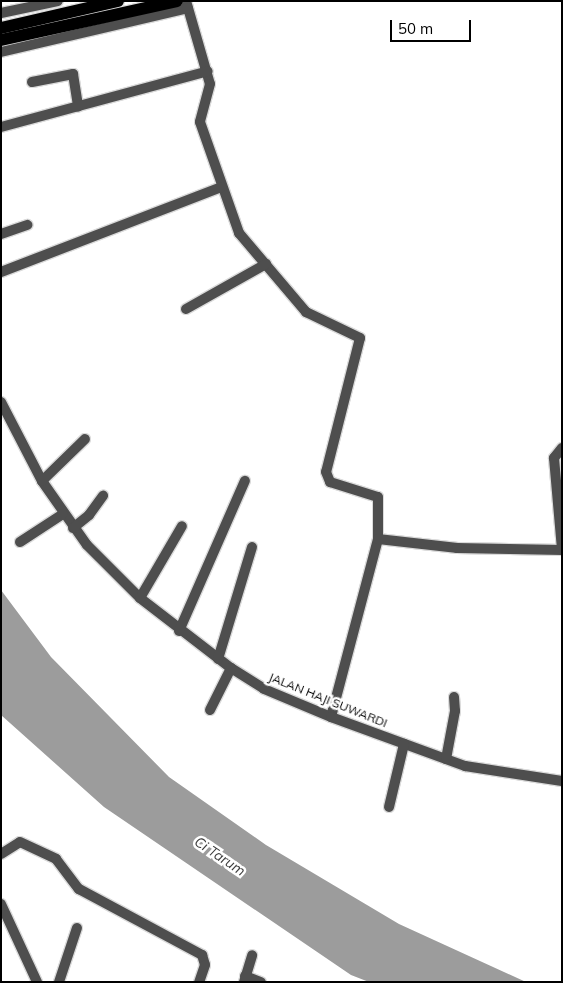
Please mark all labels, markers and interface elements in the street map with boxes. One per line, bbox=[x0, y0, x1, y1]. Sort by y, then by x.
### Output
scale bar bbox=[393, 10, 474, 42]
text: 50 m bbox=[398, 19, 433, 38]
street label: JALAN HAJI SUWARDI bbox=[267, 670, 389, 730]
water label: Ci Tarum bbox=[191, 833, 249, 879]

